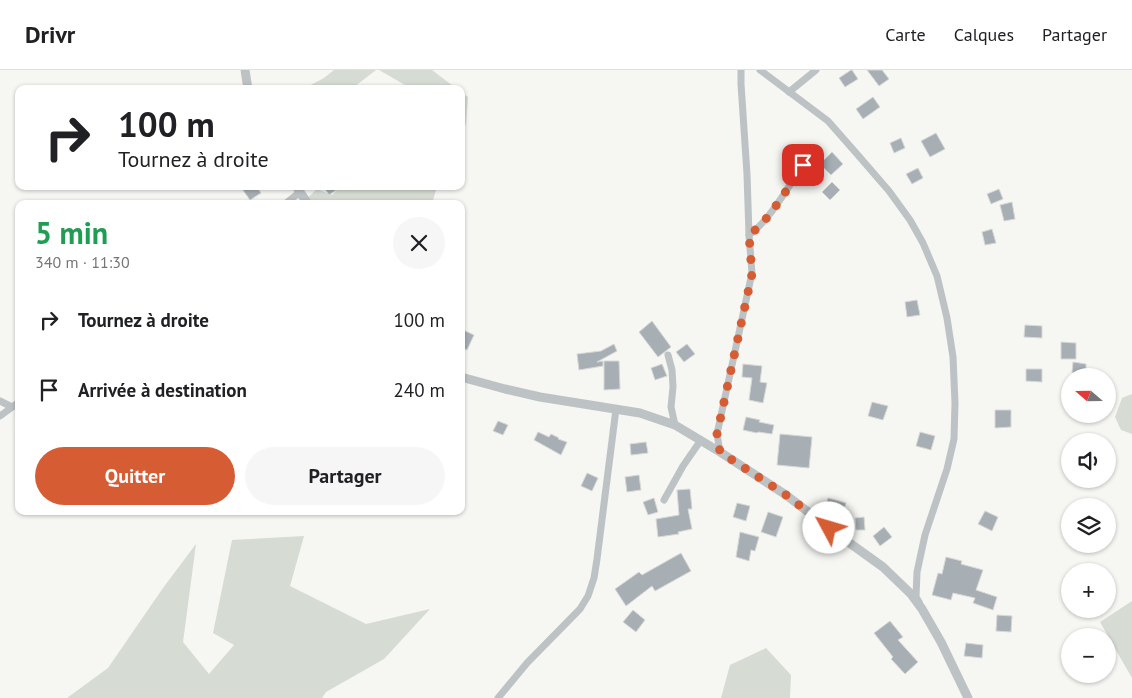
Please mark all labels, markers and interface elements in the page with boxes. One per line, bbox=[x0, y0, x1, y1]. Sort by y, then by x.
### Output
text: Drivr bbox=[25, 19, 75, 50]
text: Carte bbox=[885, 23, 926, 46]
text: Calques bbox=[954, 23, 1014, 46]
text: Partager bbox=[1042, 23, 1107, 46]
text: 100 m bbox=[118, 101, 215, 147]
icon: right bbox=[35, 105, 100, 170]
pin bbox=[782, 144, 824, 186]
text: Tournez à droite bbox=[118, 145, 269, 173]
icon: arrive bbox=[789, 151, 817, 179]
text: 5 min bbox=[35, 213, 108, 252]
button: close bbox=[393, 217, 445, 269]
text: 340 m · 11:30 bbox=[35, 252, 130, 272]
icon: right bbox=[35, 306, 63, 334]
text: Tournez à droite bbox=[78, 308, 209, 332]
text: 100 m bbox=[393, 308, 445, 332]
north arrow bbox=[1061, 368, 1116, 422]
map controls bbox=[1061, 368, 1116, 683]
icon: arrive bbox=[35, 376, 63, 404]
text: Arrivée à destination bbox=[78, 378, 247, 402]
text: 240 m bbox=[393, 378, 445, 402]
button: sound bbox=[1061, 433, 1116, 488]
button: Quitter bbox=[35, 447, 235, 505]
button: Partager bbox=[245, 447, 445, 505]
button: layers bbox=[1061, 498, 1116, 553]
position arrow bbox=[802, 501, 854, 553]
button: + bbox=[1061, 563, 1116, 618]
button: − bbox=[1061, 628, 1116, 683]

